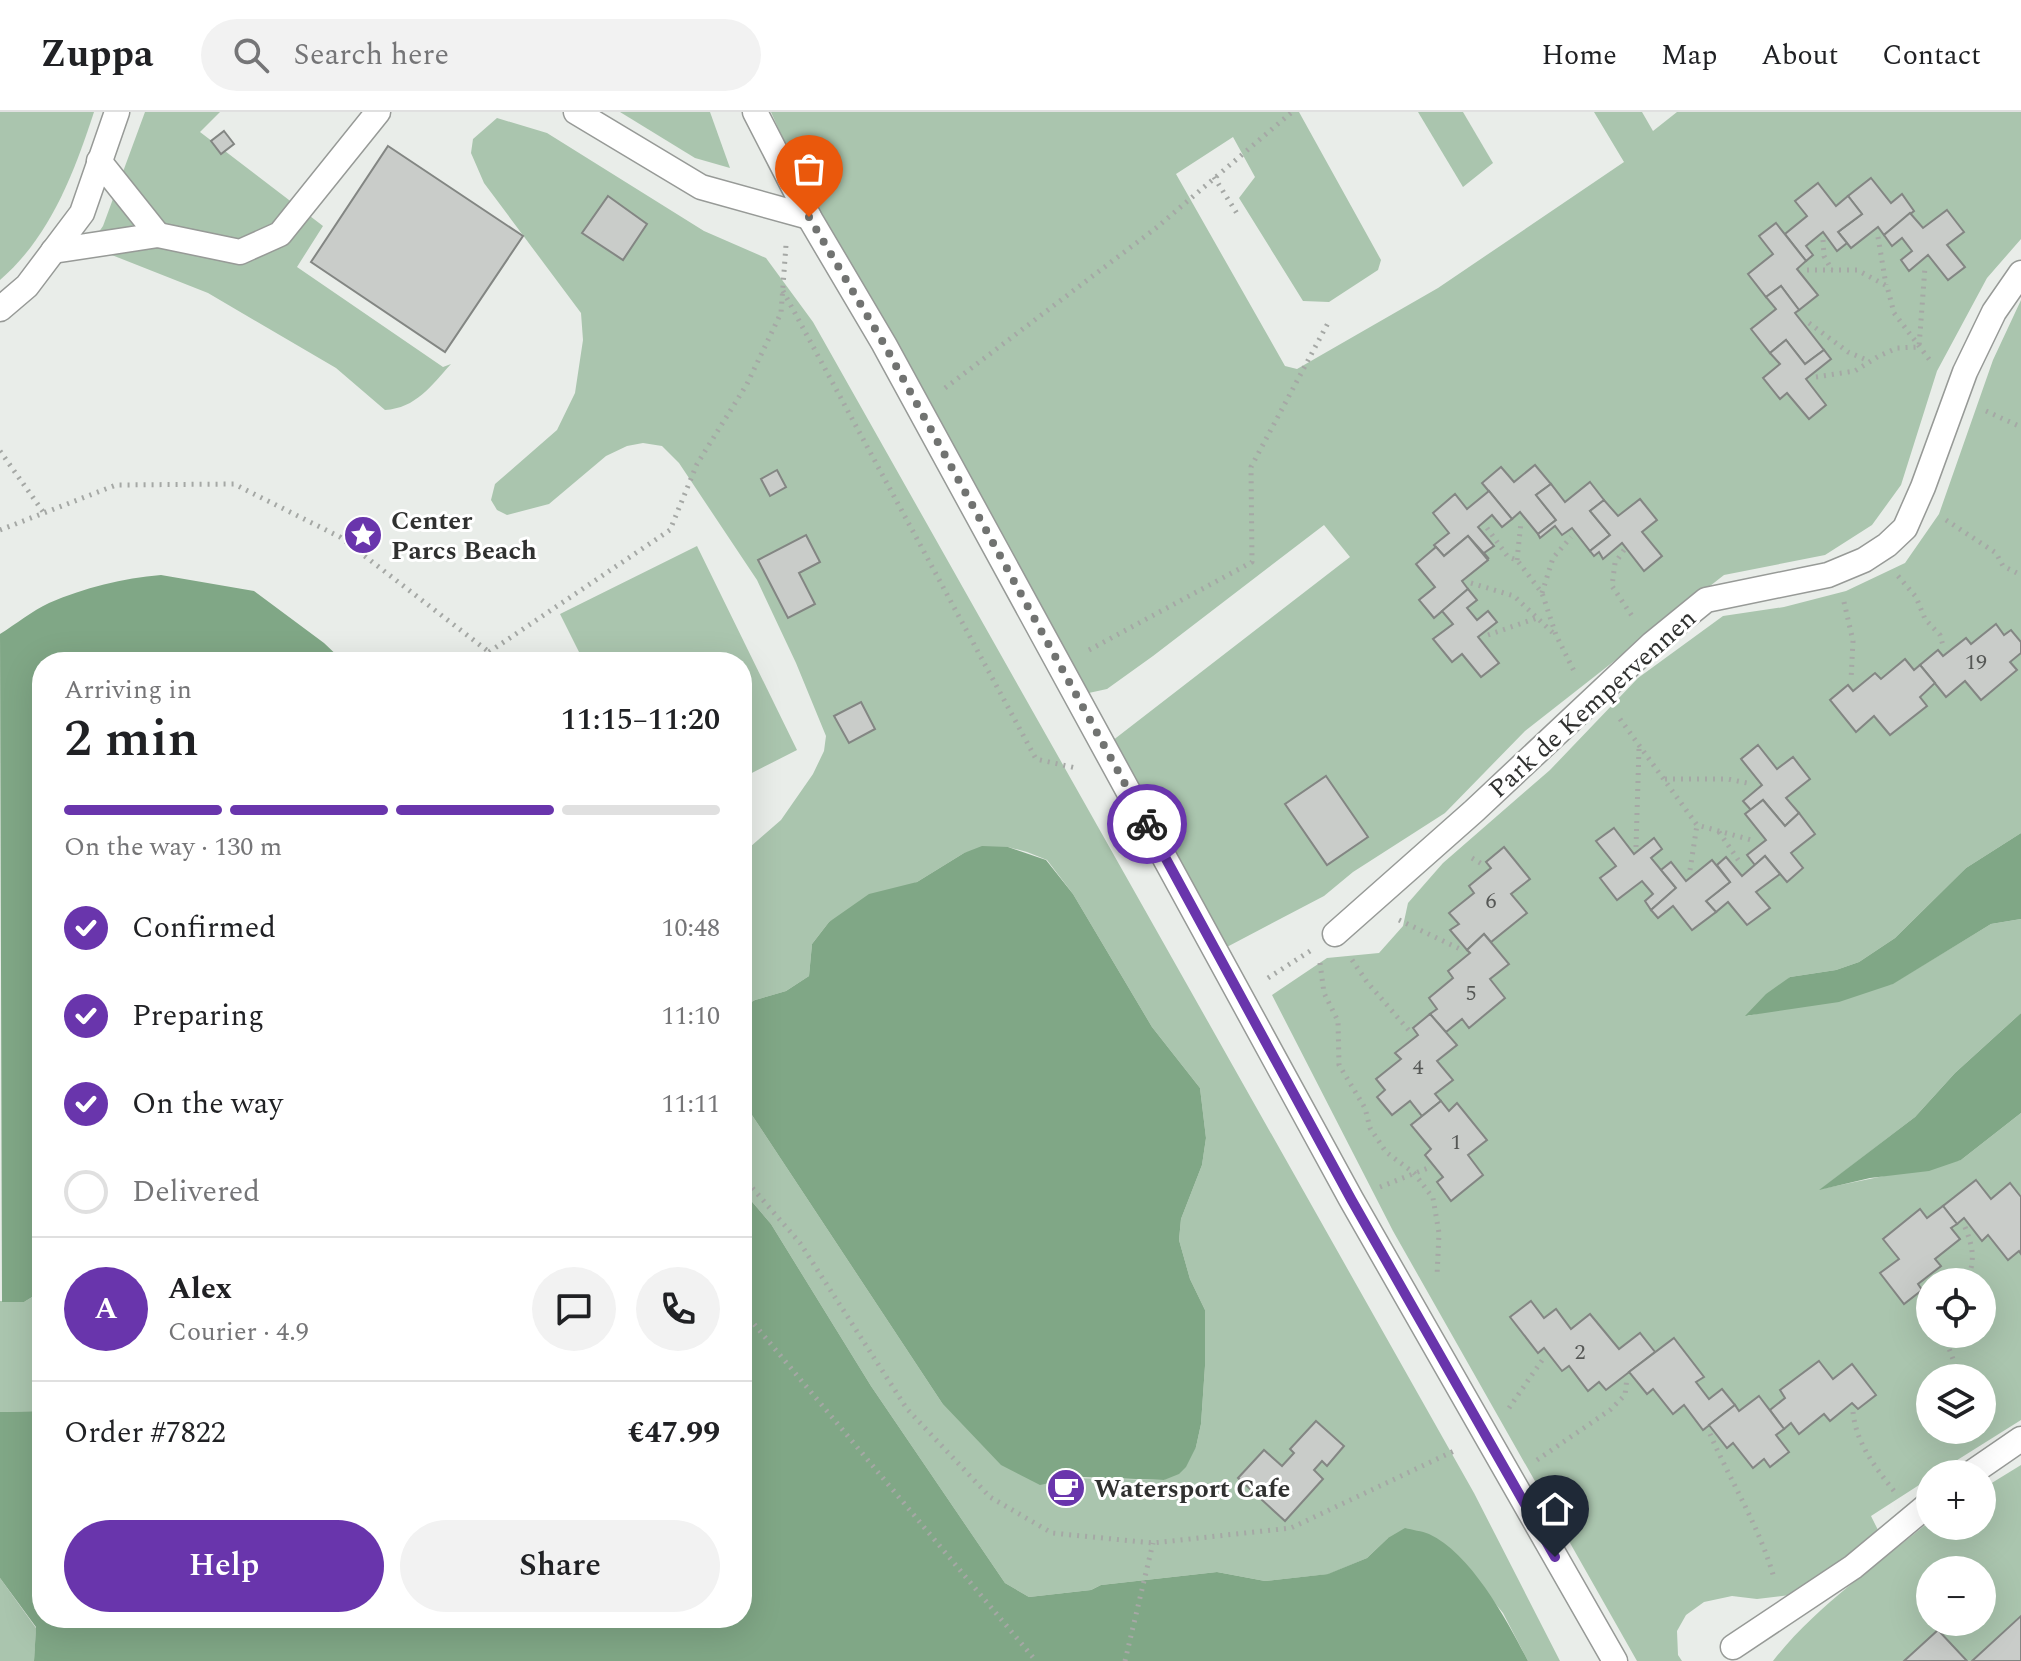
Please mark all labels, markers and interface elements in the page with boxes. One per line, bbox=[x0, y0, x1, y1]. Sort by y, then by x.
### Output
search box bbox=[201, 19, 761, 91]
text: Zuppa bbox=[40, 26, 153, 84]
text: Search here bbox=[293, 32, 449, 78]
icon: search bbox=[229, 33, 273, 77]
text: Home bbox=[1541, 34, 1617, 77]
text: Map bbox=[1661, 34, 1717, 77]
text: About bbox=[1761, 34, 1838, 77]
text: Contact bbox=[1882, 34, 1981, 77]
pin bbox=[775, 135, 843, 217]
icon: bag bbox=[787, 147, 831, 191]
place label: Center Parcs Beach bbox=[391, 501, 537, 571]
place icon: Center Parcs Beach bbox=[342, 514, 384, 556]
street label: Park de Kempervennen bbox=[1480, 599, 1706, 808]
house number: 19 bbox=[1965, 646, 1987, 679]
text: Arriving in bbox=[64, 670, 192, 710]
text: 11:15–11:20 bbox=[561, 697, 720, 743]
text: 2 min bbox=[64, 700, 199, 779]
courier bbox=[1107, 784, 1187, 864]
icon: bike bbox=[1125, 802, 1169, 846]
text: On the way · 130 m bbox=[64, 827, 282, 867]
house number: 6 bbox=[1485, 885, 1497, 918]
text: Confirmed bbox=[132, 905, 276, 951]
icon: check bbox=[64, 906, 108, 950]
text: 10:48 bbox=[661, 908, 720, 948]
house number: 5 bbox=[1465, 977, 1477, 1010]
text: Preparing bbox=[132, 993, 264, 1039]
icon: check bbox=[64, 994, 108, 1038]
text: 11:10 bbox=[661, 996, 720, 1036]
house number: 4 bbox=[1412, 1051, 1424, 1084]
text: On the way bbox=[132, 1081, 283, 1127]
icon: check bbox=[64, 1082, 108, 1126]
text: 11:11 bbox=[661, 1084, 720, 1124]
house number: 1 bbox=[1450, 1126, 1462, 1159]
text: Delivered bbox=[132, 1169, 260, 1215]
text: Alex bbox=[168, 1266, 232, 1312]
button: chat bbox=[532, 1267, 616, 1351]
button: phone bbox=[636, 1267, 720, 1351]
map controls bbox=[1916, 1268, 1996, 1636]
button: locate bbox=[1916, 1268, 1996, 1348]
text: A bbox=[94, 1286, 118, 1332]
text: Courier · 4.9 bbox=[168, 1312, 309, 1352]
house number: 2 bbox=[1574, 1336, 1586, 1369]
button: layers bbox=[1916, 1364, 1996, 1444]
text: Order #7822 bbox=[64, 1410, 226, 1456]
text: €47.99 bbox=[628, 1410, 720, 1456]
button: + bbox=[1916, 1460, 1996, 1540]
cafe icon: Watersport Cafe bbox=[1045, 1467, 1087, 1509]
place label: Watersport Cafe bbox=[1094, 1469, 1290, 1509]
pin bbox=[1521, 1475, 1589, 1557]
icon: home bbox=[1533, 1487, 1577, 1531]
button: Help bbox=[64, 1520, 384, 1612]
button: Share bbox=[400, 1520, 720, 1612]
button: − bbox=[1916, 1556, 1996, 1636]

